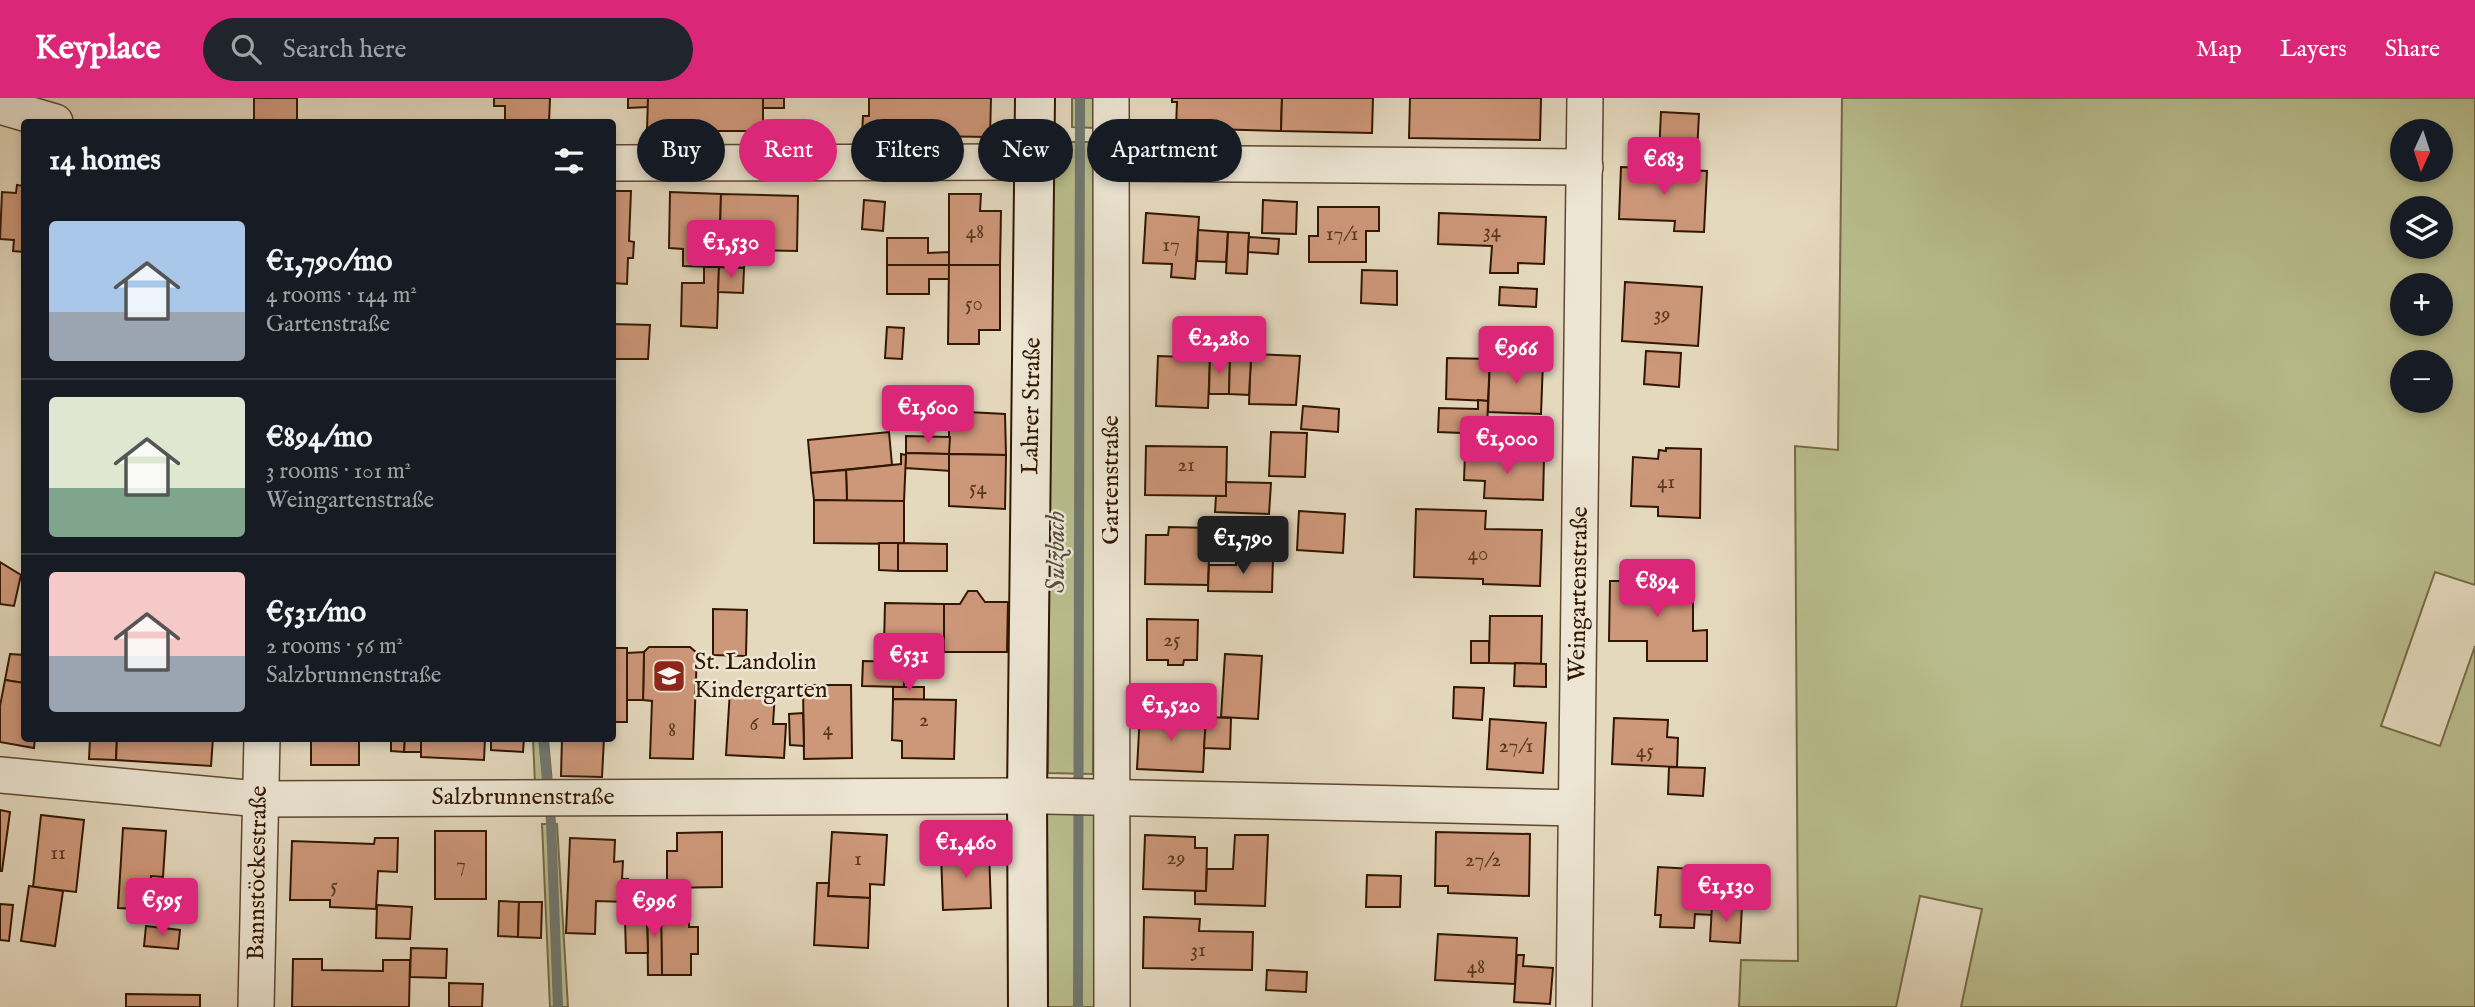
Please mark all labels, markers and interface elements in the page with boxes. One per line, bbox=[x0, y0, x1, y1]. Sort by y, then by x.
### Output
search box bbox=[203, 18, 693, 81]
text: Keyplace bbox=[35, 28, 161, 70]
icon: search bbox=[227, 30, 265, 68]
text: Search here bbox=[283, 33, 407, 66]
text: Map bbox=[2196, 34, 2242, 65]
text: Layers bbox=[2280, 34, 2347, 65]
text: Share bbox=[2385, 34, 2440, 65]
chip: Buy bbox=[637, 119, 725, 182]
chip: Rent bbox=[739, 119, 837, 182]
chip: Filters bbox=[851, 119, 964, 182]
chip: New bbox=[978, 119, 1073, 182]
chip: Apartment bbox=[1087, 119, 1242, 182]
north arrow bbox=[2390, 119, 2454, 182]
map controls bbox=[2390, 119, 2453, 413]
pin: €683 bbox=[1623, 138, 1705, 197]
text: 14 homes bbox=[49, 142, 161, 180]
icon: filters bbox=[550, 142, 588, 180]
text: €683 bbox=[1644, 145, 1684, 174]
button: layers bbox=[2390, 196, 2453, 259]
house number: 34 bbox=[1483, 218, 1502, 245]
house number: 48 bbox=[966, 219, 984, 246]
pin: €1,530 bbox=[674, 220, 788, 280]
house number: 17/1 bbox=[1326, 221, 1358, 248]
text: €1,530 bbox=[703, 228, 759, 257]
house number: 17 bbox=[1162, 232, 1180, 259]
text: €1,790/mo bbox=[266, 243, 392, 281]
icon: home bbox=[105, 249, 189, 333]
button: + bbox=[2390, 273, 2453, 336]
text: 4 rooms · 144 m² bbox=[266, 281, 417, 310]
house number: 50 bbox=[965, 291, 983, 318]
house number: 39 bbox=[1653, 301, 1671, 328]
text: Gartenstraße bbox=[266, 310, 390, 339]
pin: €2,280 bbox=[1162, 316, 1276, 376]
text: €2,280 bbox=[1188, 324, 1250, 353]
pin: €966 bbox=[1475, 327, 1557, 386]
text: €966 bbox=[1495, 334, 1537, 363]
street label: Lahrer Straße bbox=[1015, 337, 1049, 475]
button: − bbox=[2390, 350, 2453, 413]
pin: €1,600 bbox=[871, 386, 985, 445]
text: €1,600 bbox=[898, 393, 958, 422]
street label: Gartenstraße bbox=[1096, 415, 1127, 545]
pin: €1,000 bbox=[1450, 416, 1564, 476]
text: €894/mo bbox=[266, 419, 372, 457]
text: €1,000 bbox=[1476, 424, 1538, 453]
icon: home bbox=[105, 425, 189, 509]
house number: 21 bbox=[1177, 452, 1195, 479]
text: 3 rooms · 101 m² bbox=[266, 457, 411, 486]
house number: 41 bbox=[1657, 469, 1675, 496]
house number: 54 bbox=[969, 475, 988, 502]
text: Weingartenstraße bbox=[266, 486, 434, 515]
street label: Weingartenstraße bbox=[1562, 506, 1596, 682]
water label: Sulzbach bbox=[1040, 511, 1073, 593]
pin: €1,790 bbox=[1186, 517, 1300, 576]
text: €1,790 bbox=[1213, 524, 1273, 553]
house number: 40 bbox=[1468, 541, 1488, 568]
pin: €894 bbox=[1616, 560, 1698, 619]
text: €894 bbox=[1635, 567, 1679, 596]
text: €531/mo bbox=[266, 594, 366, 632]
icon: home bbox=[105, 600, 189, 684]
house number: 25 bbox=[1163, 627, 1181, 654]
text: 2 rooms · 56 m² bbox=[266, 632, 403, 661]
pin: €531 bbox=[868, 634, 950, 693]
text: €531 bbox=[890, 641, 928, 670]
place label: St. Landolin Kindergarten bbox=[694, 647, 828, 706]
school or university icon: St. Landolin Kindergarten bbox=[650, 657, 688, 695]
text: Salzbrunnenstraße bbox=[266, 661, 441, 690]
pin: €1,520 bbox=[1114, 684, 1228, 743]
text: €1,520 bbox=[1142, 691, 1200, 720]
house number: 2 bbox=[919, 707, 929, 734]
house number: 6 bbox=[750, 711, 760, 738]
house number: 4 bbox=[823, 716, 834, 743]
house number: 8 bbox=[668, 717, 676, 744]
house number: 27/1 bbox=[1499, 733, 1533, 760]
house number: 45 bbox=[1636, 738, 1654, 765]
street label: Salzbrunnenstraße bbox=[432, 782, 615, 813]
street label: Bannstöckestraße bbox=[241, 785, 275, 961]
pin: €1,460 bbox=[909, 820, 1023, 880]
text: €1,460 bbox=[936, 828, 997, 857]
house number: 11 bbox=[50, 840, 66, 867]
house number: 29 bbox=[1166, 845, 1186, 872]
house number: 1 bbox=[854, 846, 862, 873]
house number: 27/2 bbox=[1465, 847, 1501, 874]
house number: 7 bbox=[456, 852, 466, 879]
pin: €1,130 bbox=[1669, 864, 1783, 924]
text: €1,130 bbox=[1698, 872, 1754, 901]
house number: 5 bbox=[330, 873, 338, 900]
pin: €595 bbox=[121, 878, 203, 938]
pin: €996 bbox=[613, 880, 695, 939]
text: €595 bbox=[142, 886, 182, 915]
text: €996 bbox=[632, 887, 676, 916]
house number: 31 bbox=[1190, 937, 1206, 964]
house number: 48 bbox=[1467, 954, 1485, 981]

